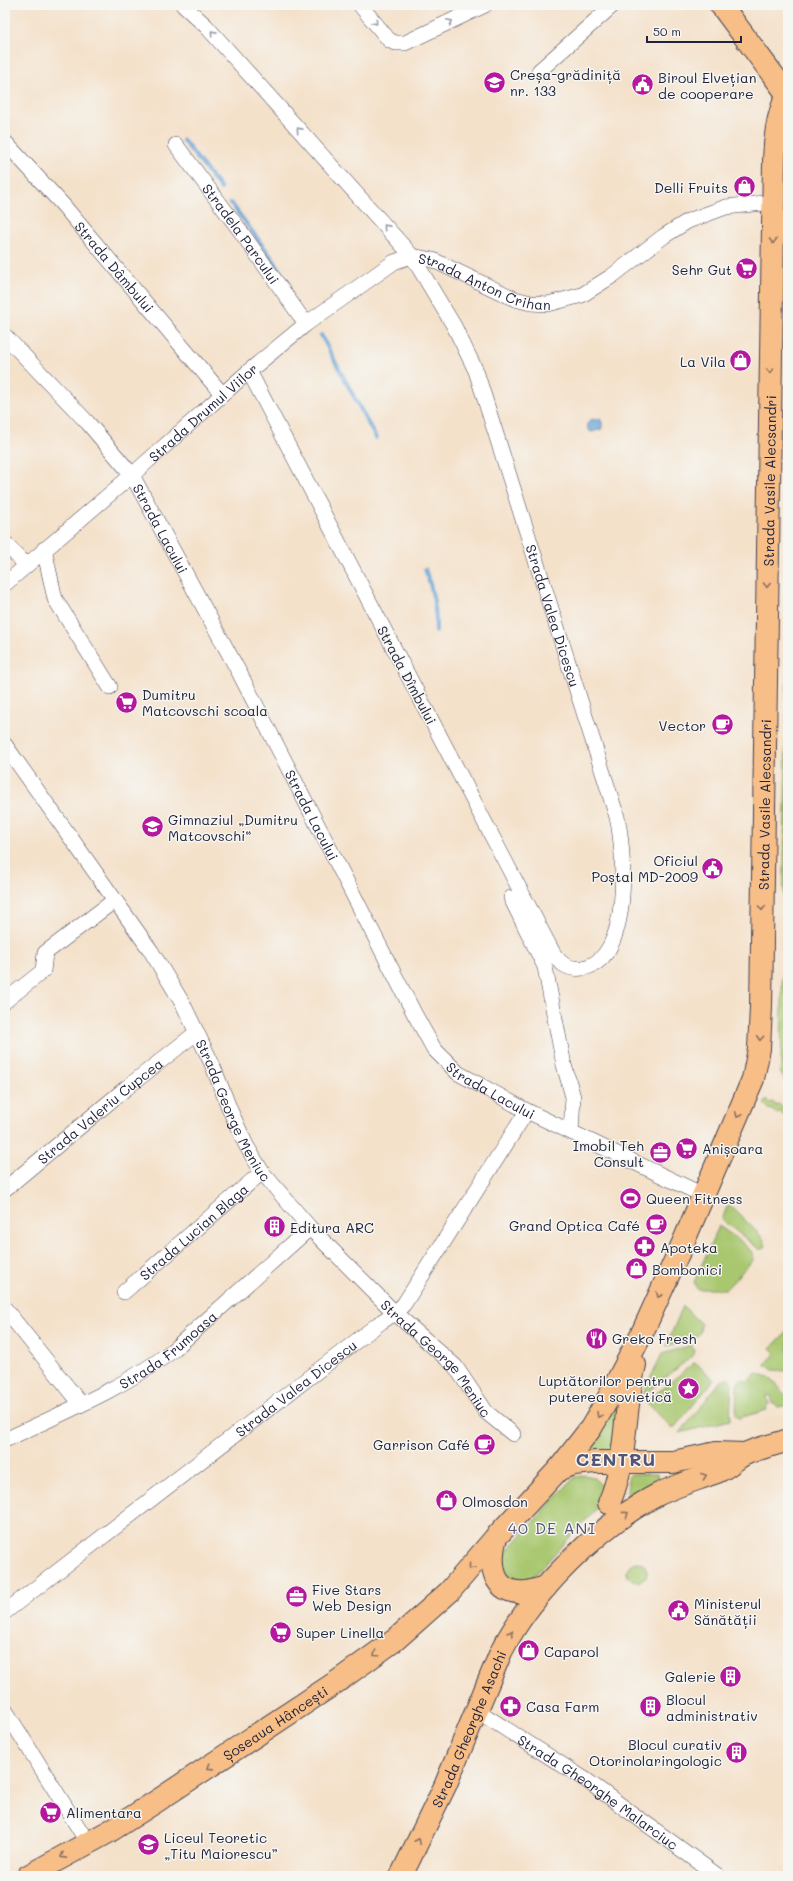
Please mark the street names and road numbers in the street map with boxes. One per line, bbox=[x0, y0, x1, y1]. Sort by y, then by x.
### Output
street label: Stradela Parcului bbox=[198, 179, 284, 288]
street label: Strada Dâmbului bbox=[71, 217, 159, 316]
street label: Strada Anton Crihan bbox=[417, 248, 551, 314]
street label: Strada Drumul Viilor bbox=[144, 359, 261, 466]
street label: Strada Vasile Alecsandri bbox=[758, 395, 780, 566]
street label: Strada Lacului bbox=[129, 480, 193, 577]
street label: Strada Valea Dicescu bbox=[522, 542, 585, 689]
street label: Strada Dîmbului bbox=[373, 622, 441, 728]
street label: Strada Vasile Alecsandri bbox=[753, 719, 775, 890]
street label: Strada Lacului bbox=[281, 766, 343, 863]
street label: Strada George Meniuc bbox=[192, 1036, 275, 1185]
street label: Strada Valeriu Cupcea bbox=[33, 1053, 167, 1168]
street label: Strada Lacului bbox=[442, 1057, 538, 1123]
street label: Strada Lucian Blaga bbox=[135, 1179, 252, 1284]
street label: Strada George Meniuc bbox=[377, 1295, 496, 1421]
street label: Strada Frumoasa bbox=[115, 1306, 220, 1393]
street label: Strada Valea Dicescu bbox=[231, 1335, 360, 1441]
street label: Strada Gheorghe Asachi bbox=[426, 1647, 510, 1811]
street label: Șoseaua Hâncești bbox=[219, 1681, 331, 1764]
street label: Strada Gheorghe Malarciuc bbox=[514, 1730, 682, 1854]

